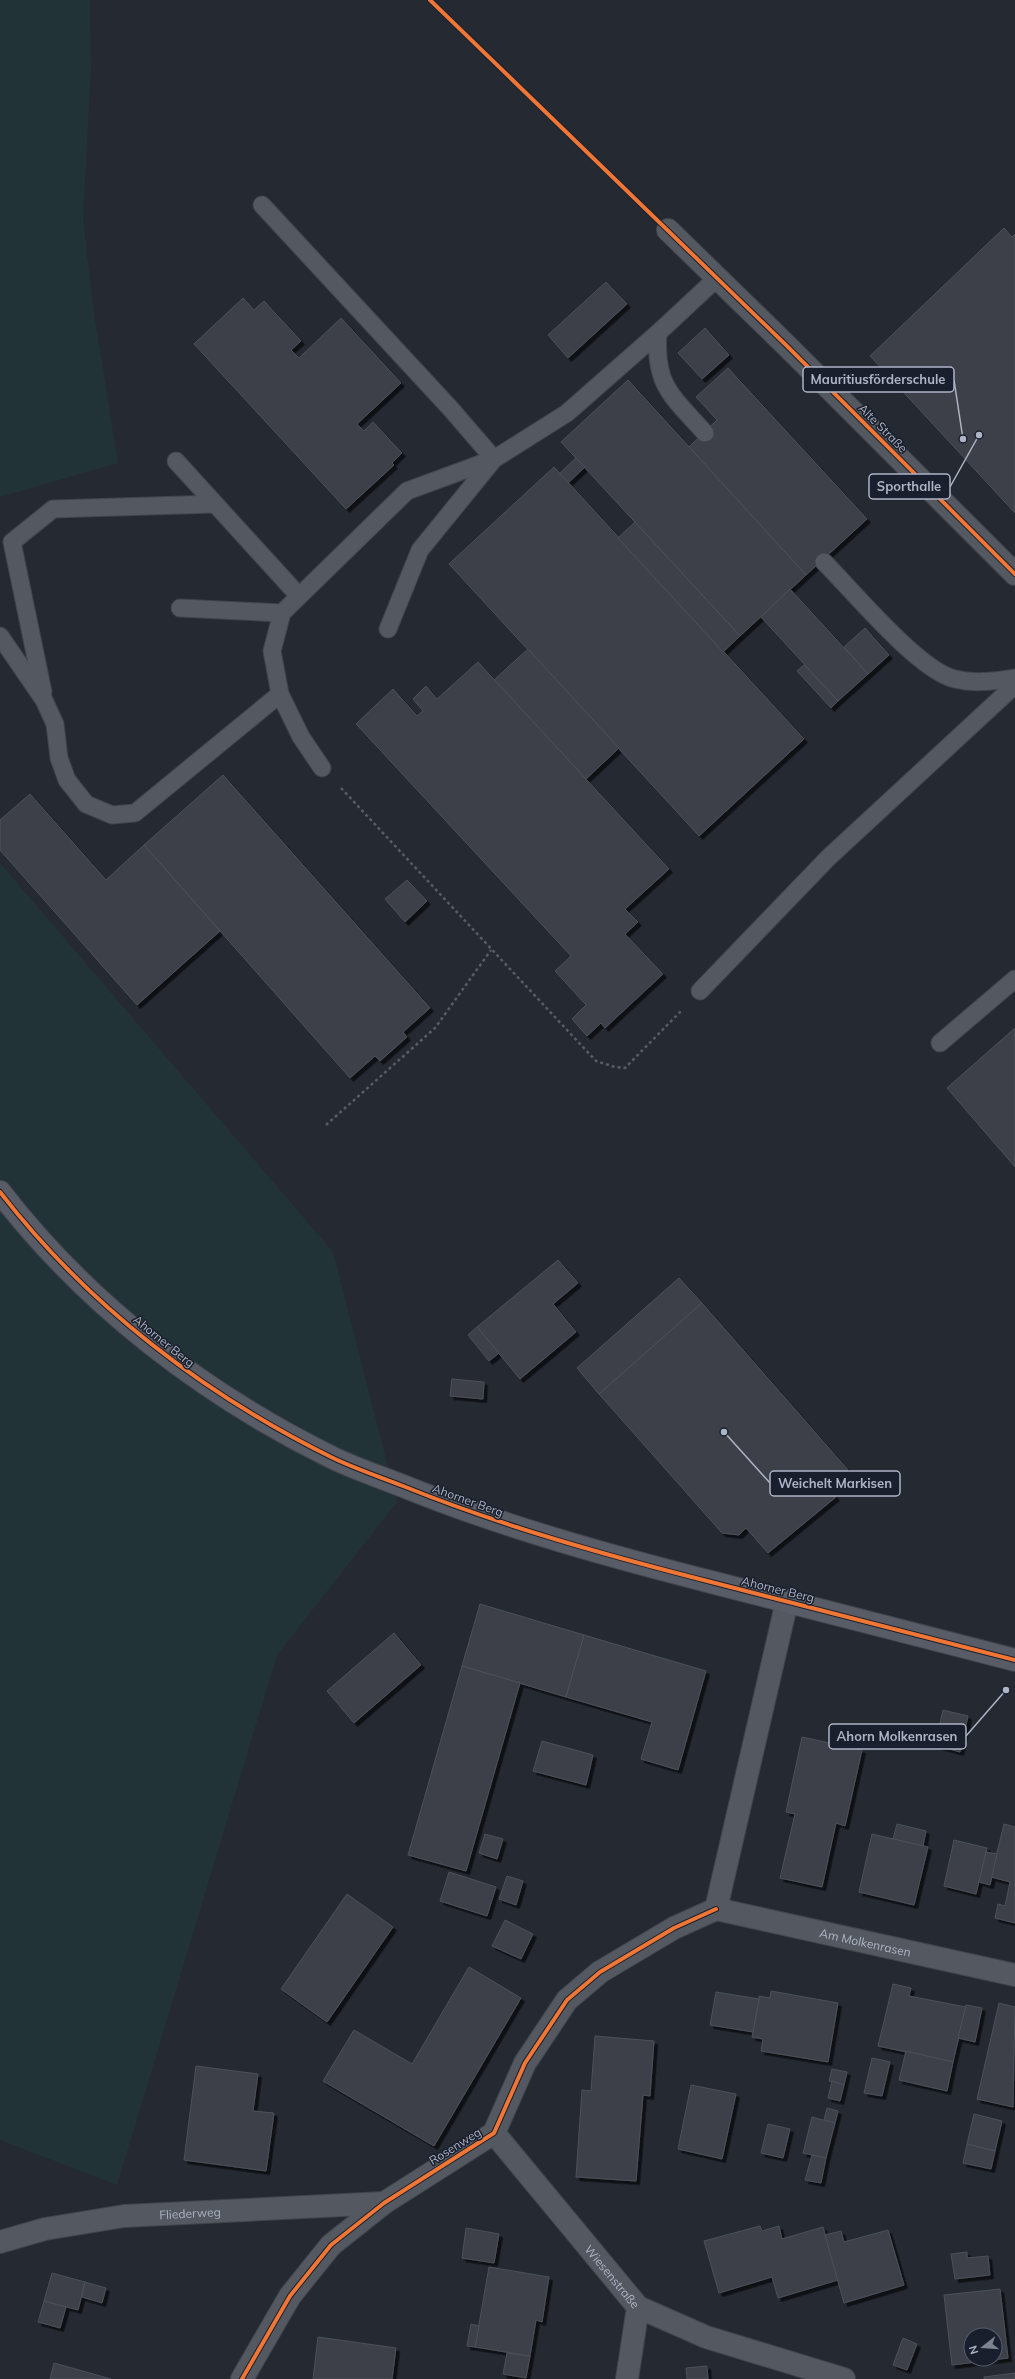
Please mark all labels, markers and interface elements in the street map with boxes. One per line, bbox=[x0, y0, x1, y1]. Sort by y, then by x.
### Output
callout: Mauritiusförderschule bbox=[803, 367, 954, 392]
text: Mauritiusförderschule bbox=[811, 371, 945, 387]
street label: Alte Straße bbox=[856, 401, 910, 455]
callout: Sporthalle bbox=[869, 474, 950, 499]
text: Sporthalle bbox=[877, 478, 941, 494]
street label: Ahorner Berg bbox=[130, 1312, 198, 1370]
callout: Weichelt Markisen bbox=[770, 1471, 900, 1496]
text: Weichelt Markisen bbox=[778, 1475, 892, 1491]
street label: Ahorner Berg bbox=[431, 1480, 505, 1520]
street label: Ahorner Berg bbox=[740, 1573, 816, 1605]
callout: Ahorn Molkenrasen bbox=[829, 1724, 966, 1749]
text: Ahorn Molkenrasen bbox=[837, 1728, 957, 1744]
street label: Am Molkenrasen bbox=[818, 1925, 913, 1959]
street label: Rosenweg bbox=[426, 2124, 484, 2168]
street label: Fliederweg bbox=[159, 2204, 221, 2222]
street label: Wiesenstraße bbox=[582, 2241, 643, 2311]
north arrow bbox=[963, 2327, 1003, 2367]
text: N bbox=[966, 2344, 981, 2356]

